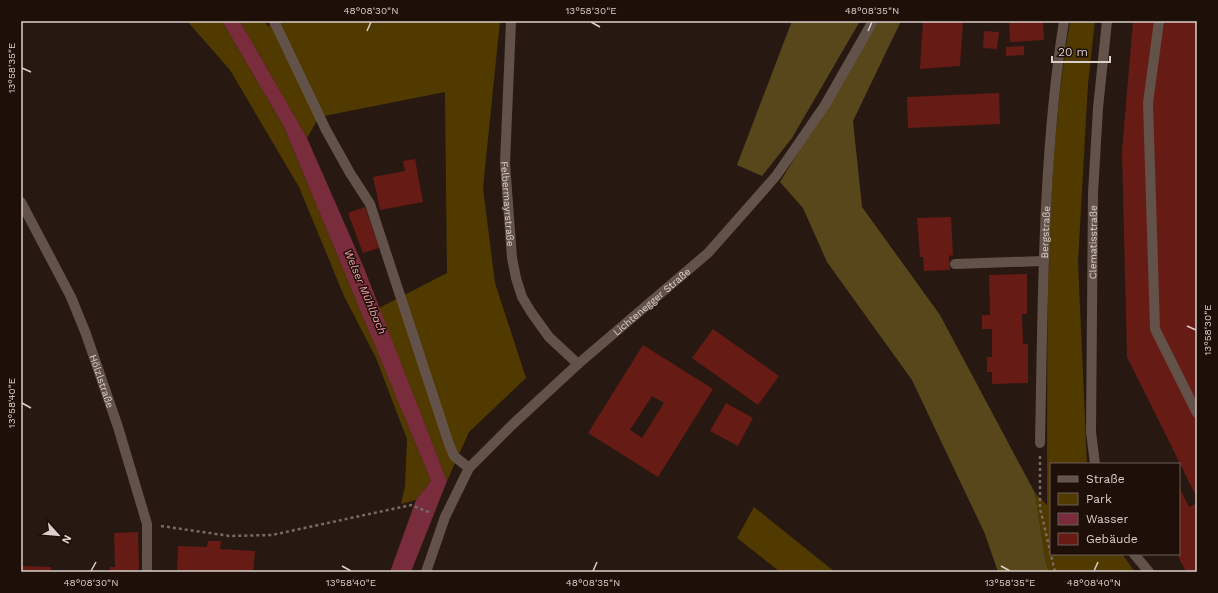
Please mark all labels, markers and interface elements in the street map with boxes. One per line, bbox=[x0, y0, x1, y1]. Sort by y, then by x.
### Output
text: 48°08'30"N bbox=[343, 5, 399, 16]
text: 13°58'30"E bbox=[565, 5, 617, 16]
text: 48°08'35"N bbox=[845, 5, 899, 16]
scale bar bbox=[1052, 38, 1110, 64]
text: 13°58'35"E bbox=[6, 43, 17, 93]
text: 20 m bbox=[1058, 45, 1088, 59]
street label: Felbermayrstraße bbox=[499, 161, 517, 247]
street label: Bergstraße bbox=[1038, 205, 1052, 259]
street label: Clematisstraße bbox=[1087, 205, 1098, 279]
water label: Welser Mühlbach bbox=[341, 248, 389, 336]
street label: Lichtenegger Straße bbox=[610, 265, 693, 337]
text: 13°58'30"E bbox=[1202, 304, 1213, 356]
street label: Hölzlstraße bbox=[88, 353, 117, 409]
text: 13°58'40"E bbox=[6, 378, 17, 428]
legend bbox=[1050, 463, 1180, 555]
text: Straße bbox=[1086, 472, 1125, 486]
text: Park bbox=[1086, 492, 1112, 506]
text: Wasser bbox=[1086, 512, 1128, 526]
north arrow bbox=[38, 515, 78, 555]
text: Gebäude bbox=[1086, 532, 1138, 546]
text: N bbox=[59, 533, 74, 546]
text: 48°08'30"N bbox=[63, 577, 119, 588]
text: 13°58'40"E bbox=[326, 577, 376, 588]
text: 48°08'35"N bbox=[566, 577, 620, 588]
text: 13°58'35"E bbox=[985, 577, 1035, 588]
text: 48°08'40"N bbox=[1067, 577, 1121, 588]

